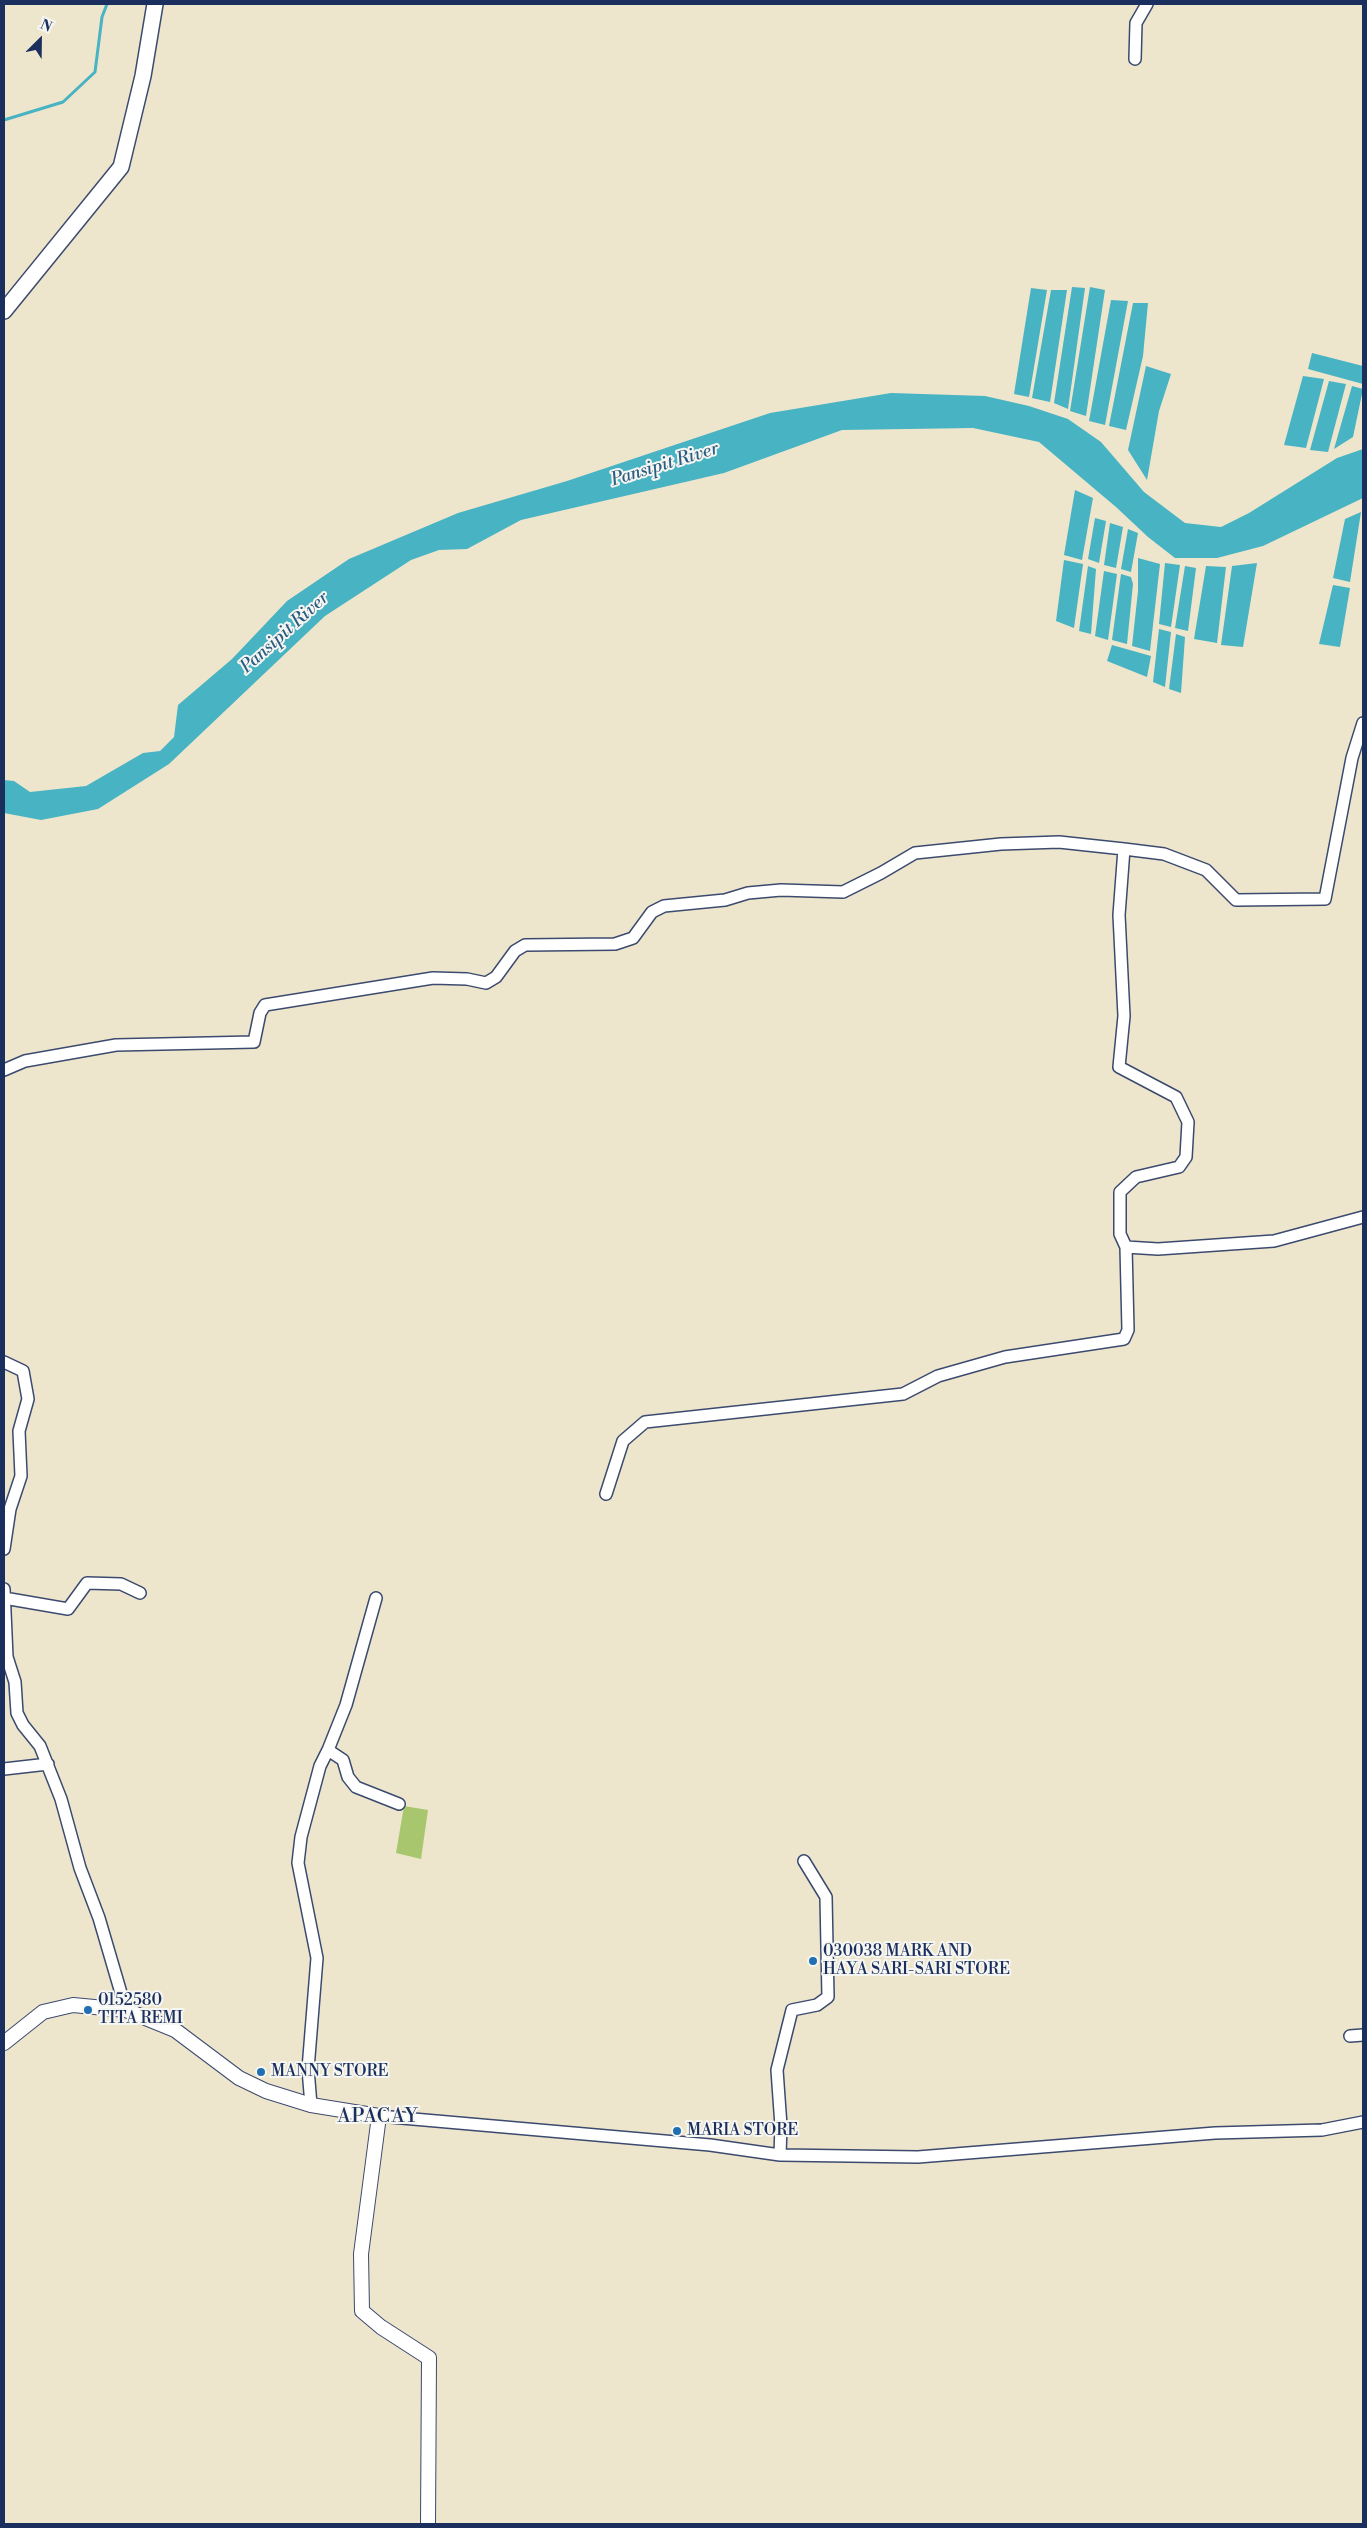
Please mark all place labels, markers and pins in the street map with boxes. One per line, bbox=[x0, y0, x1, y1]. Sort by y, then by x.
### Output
place label: 030038 MARK AND HAYA SARI-SARI STORE bbox=[823, 1942, 1010, 1980]
marker: 030038 MARK AND HAYA SARI-SARI STORE bbox=[807, 1955, 819, 1967]
place label: 0152580 TITA REMI bbox=[98, 1991, 183, 2029]
marker: 0152580 TITA REMI bbox=[82, 2004, 94, 2016]
place label: MANNY STORE bbox=[271, 2062, 389, 2082]
marker: MANNY STORE bbox=[255, 2066, 267, 2078]
place label: MARIA STORE bbox=[687, 2121, 798, 2141]
marker: MARIA STORE bbox=[671, 2125, 683, 2137]

